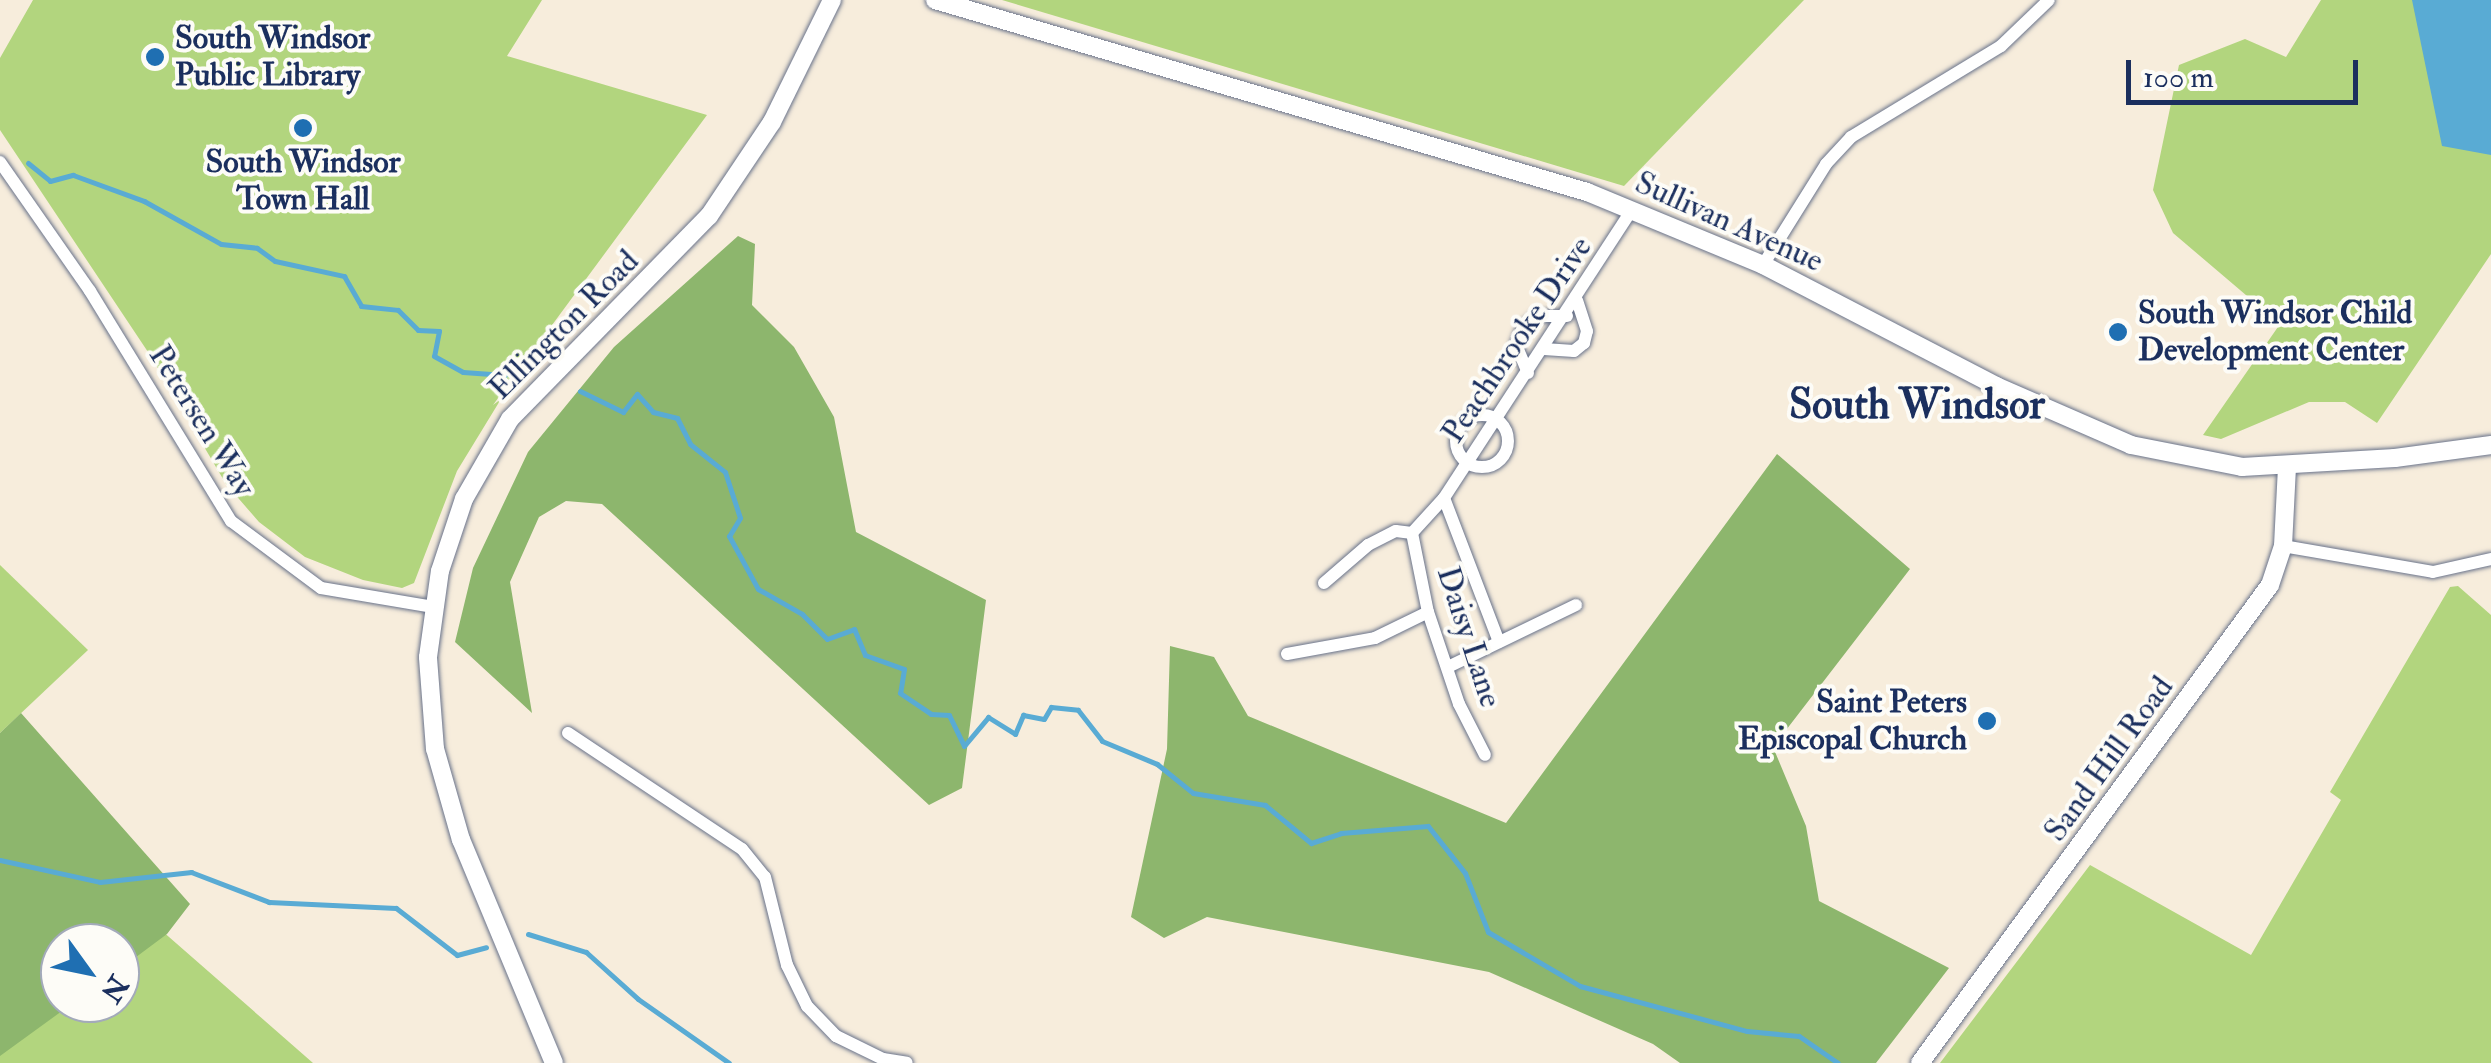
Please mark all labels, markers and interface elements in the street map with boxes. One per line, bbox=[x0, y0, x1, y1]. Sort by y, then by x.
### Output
place label: South Windsor Public Library bbox=[175, 20, 370, 95]
scale bar bbox=[2131, 40, 2364, 102]
marker: South Windsor Public Library bbox=[144, 46, 166, 68]
text: 100 m bbox=[2143, 59, 2214, 96]
marker: South Windsor Town Hall bbox=[292, 117, 314, 139]
place label: South Windsor Town Hall bbox=[205, 144, 401, 219]
street label: Sullivan Avenue bbox=[1629, 163, 1829, 281]
street label: Peachbrooke Drive bbox=[1434, 230, 1600, 450]
street label: Ellington Road bbox=[481, 242, 647, 408]
place label: South Windsor Child Development Center bbox=[2138, 295, 2412, 370]
marker: South Windsor Child Development Center bbox=[2107, 321, 2129, 343]
street label: Petersen Way bbox=[140, 338, 264, 504]
district label: South Windsor bbox=[1789, 380, 2045, 430]
street label: Daisy Lane bbox=[1428, 562, 1510, 712]
street label: Sand Hill Road bbox=[2036, 669, 2182, 849]
place label: Saint Peters Episcopal Church bbox=[1738, 684, 1967, 759]
marker: Saint Peters Episcopal Church bbox=[1976, 710, 1998, 732]
north arrow bbox=[40, 923, 140, 1023]
text: N bbox=[92, 968, 135, 1009]

